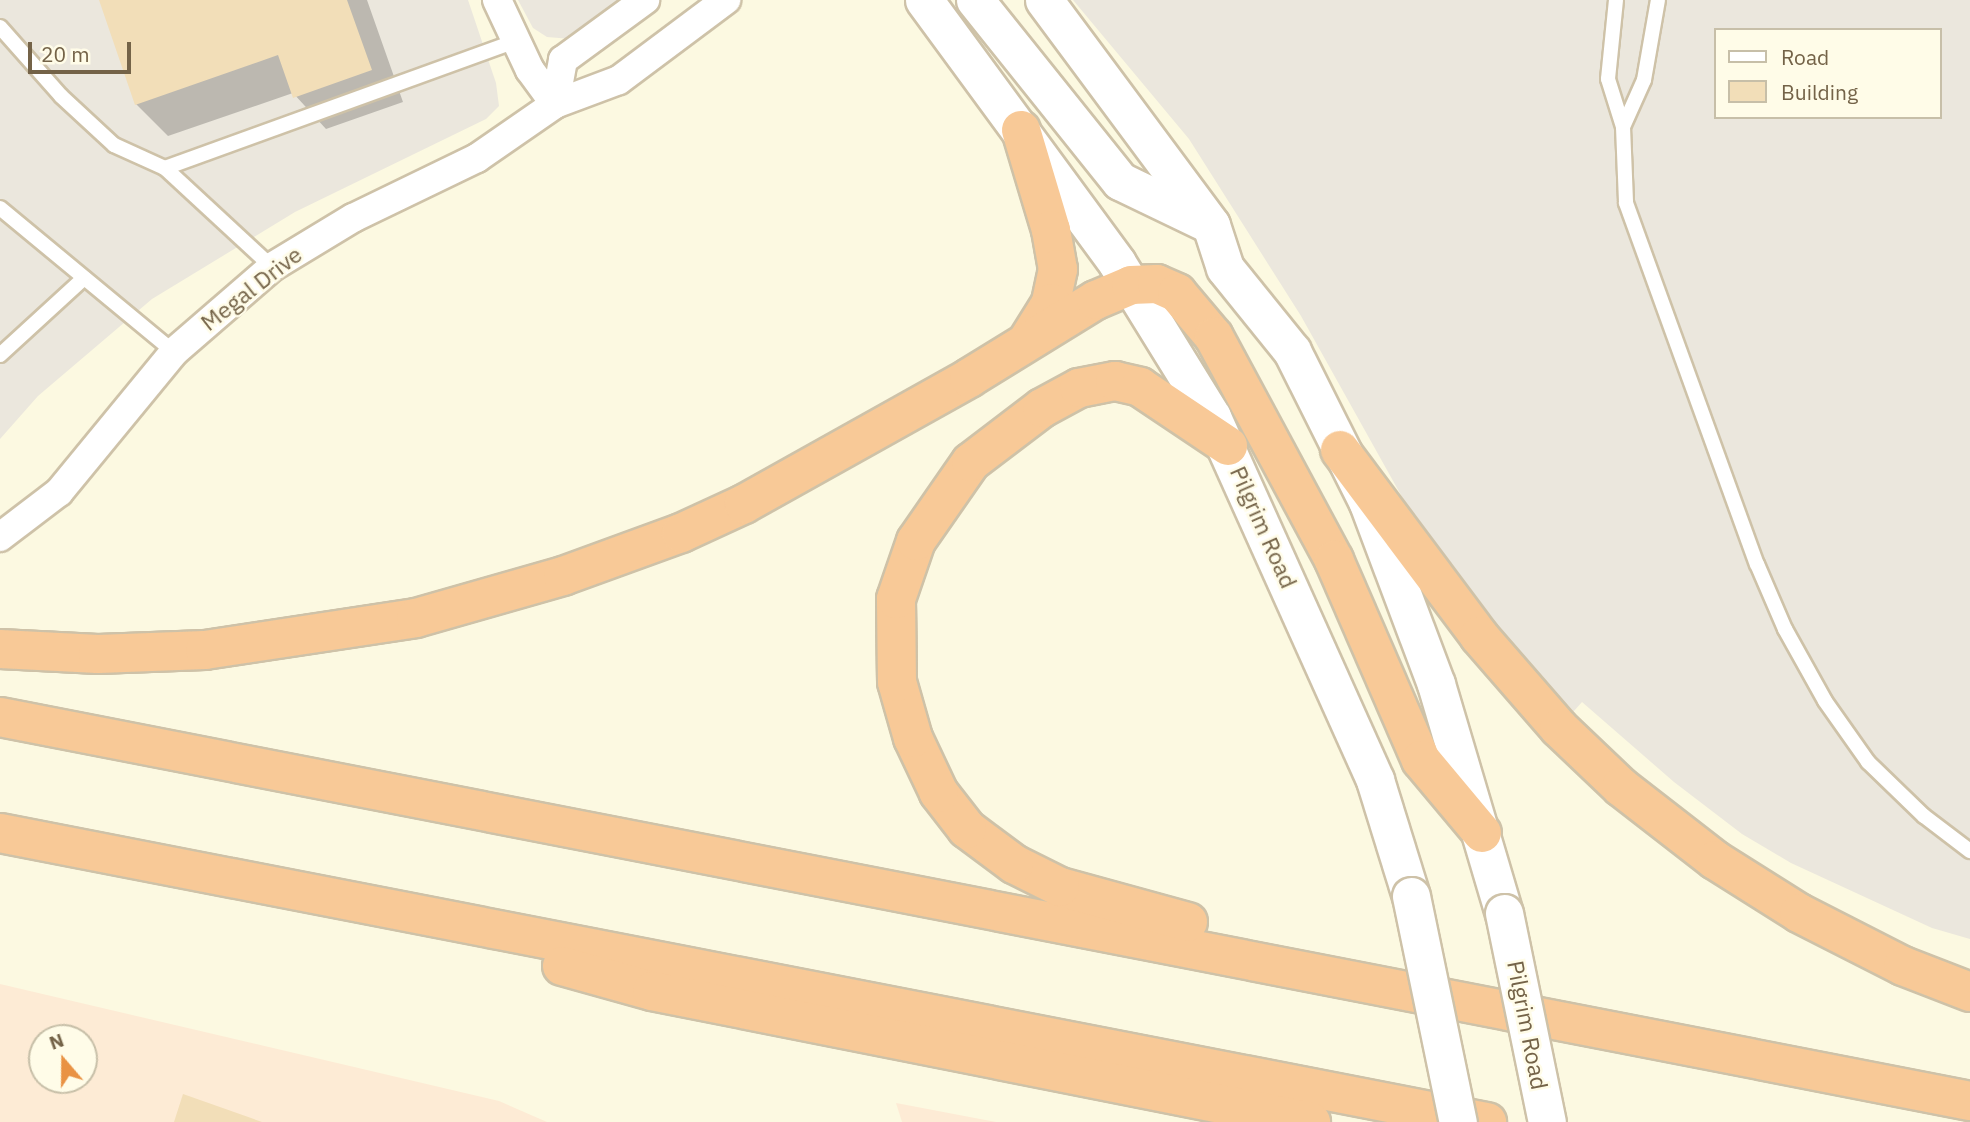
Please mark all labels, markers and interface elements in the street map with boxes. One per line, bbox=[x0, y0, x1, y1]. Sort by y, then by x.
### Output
scale bar bbox=[32, 28, 135, 72]
legend bbox=[1714, 28, 1942, 119]
text: 20 m bbox=[41, 40, 90, 68]
text: Road bbox=[1781, 43, 1829, 71]
text: Building bbox=[1781, 78, 1858, 106]
street label: Megal Drive bbox=[195, 240, 307, 336]
street label: Pilgrim Road bbox=[1225, 462, 1303, 592]
street label: Pilgrim Road bbox=[1502, 958, 1554, 1092]
north arrow bbox=[28, 1024, 98, 1094]
text: N bbox=[46, 1028, 67, 1055]

